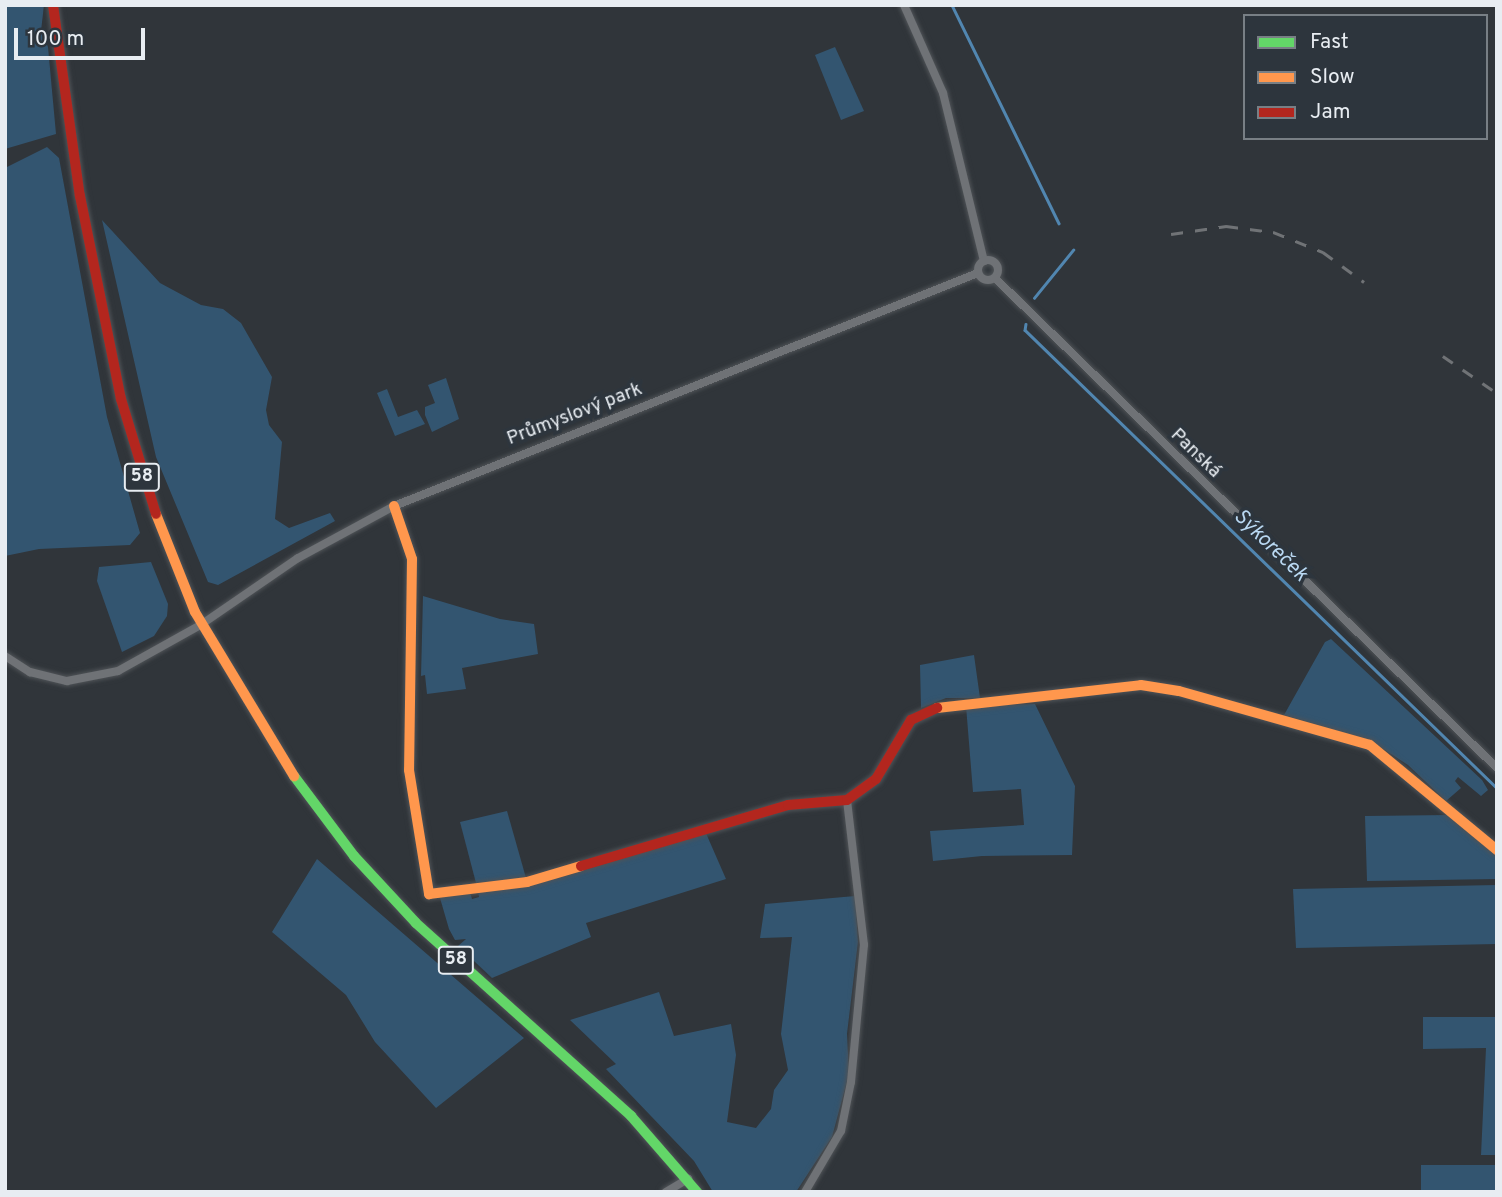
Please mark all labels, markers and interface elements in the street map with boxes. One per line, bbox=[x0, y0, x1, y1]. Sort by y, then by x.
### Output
scale bar bbox=[18, 14, 149, 58]
legend bbox=[1243, 14, 1488, 140]
text: 100 m bbox=[27, 26, 84, 53]
text: Fast bbox=[1310, 29, 1349, 56]
text: Slow bbox=[1310, 64, 1355, 91]
text: Jam bbox=[1310, 99, 1351, 126]
street label: Průmyslový park bbox=[504, 379, 646, 451]
street label: Panská bbox=[1165, 424, 1225, 484]
road number: 58 bbox=[123, 462, 161, 491]
water label: Sýkoreček bbox=[1228, 505, 1312, 587]
road number: 58 bbox=[437, 945, 475, 974]

